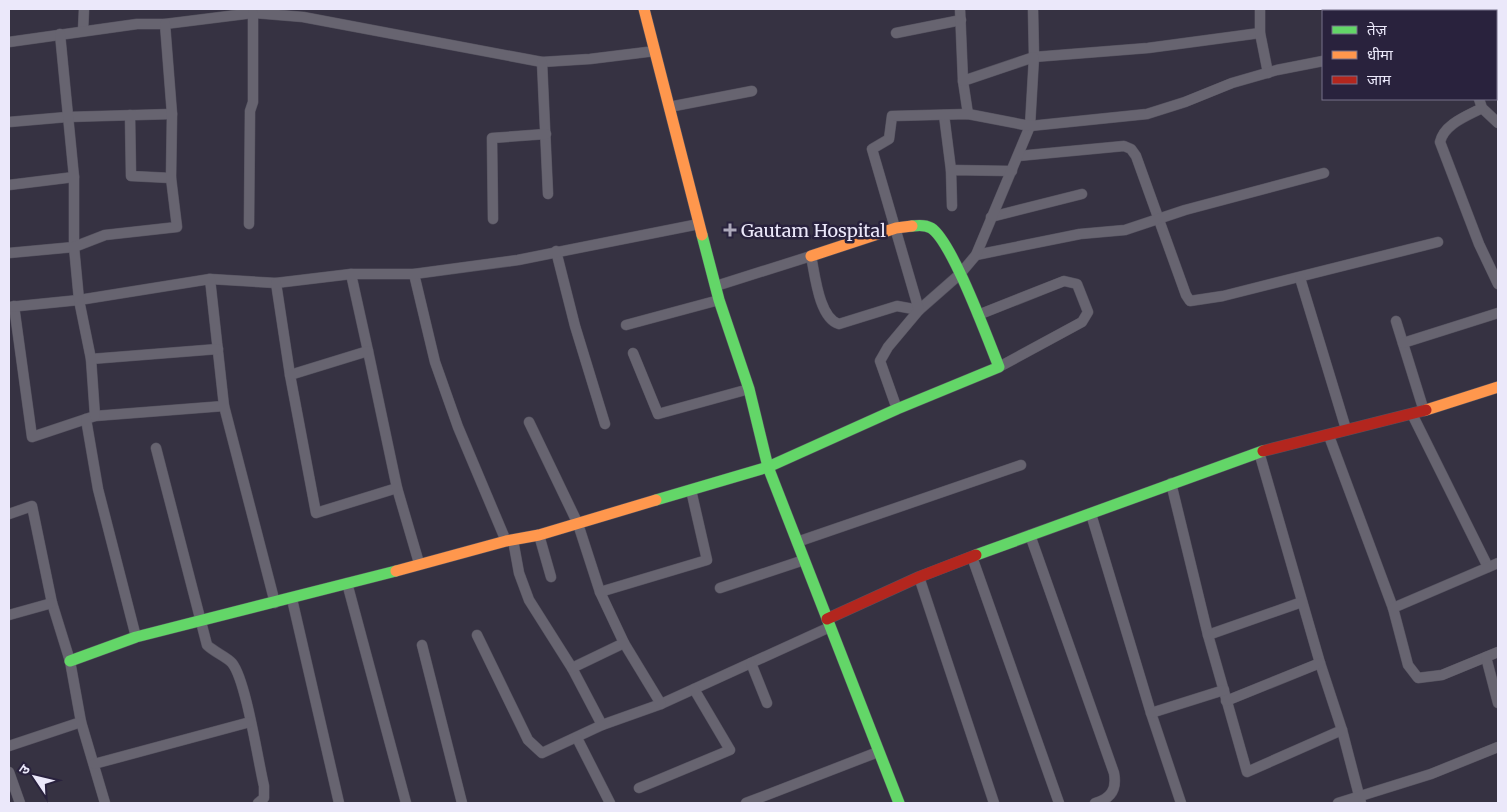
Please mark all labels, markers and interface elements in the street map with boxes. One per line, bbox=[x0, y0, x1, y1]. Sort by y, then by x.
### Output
legend bbox=[1322, 10, 1497, 100]
text: तेज़ bbox=[1367, 20, 1388, 39]
text: धीमा bbox=[1367, 45, 1394, 64]
text: जाम bbox=[1367, 70, 1392, 89]
place label: Gautam Hospital bbox=[741, 219, 886, 242]
marker: Gautam Hospital bbox=[723, 223, 737, 237]
north arrow bbox=[10, 752, 60, 802]
text: उ bbox=[15, 760, 35, 778]

